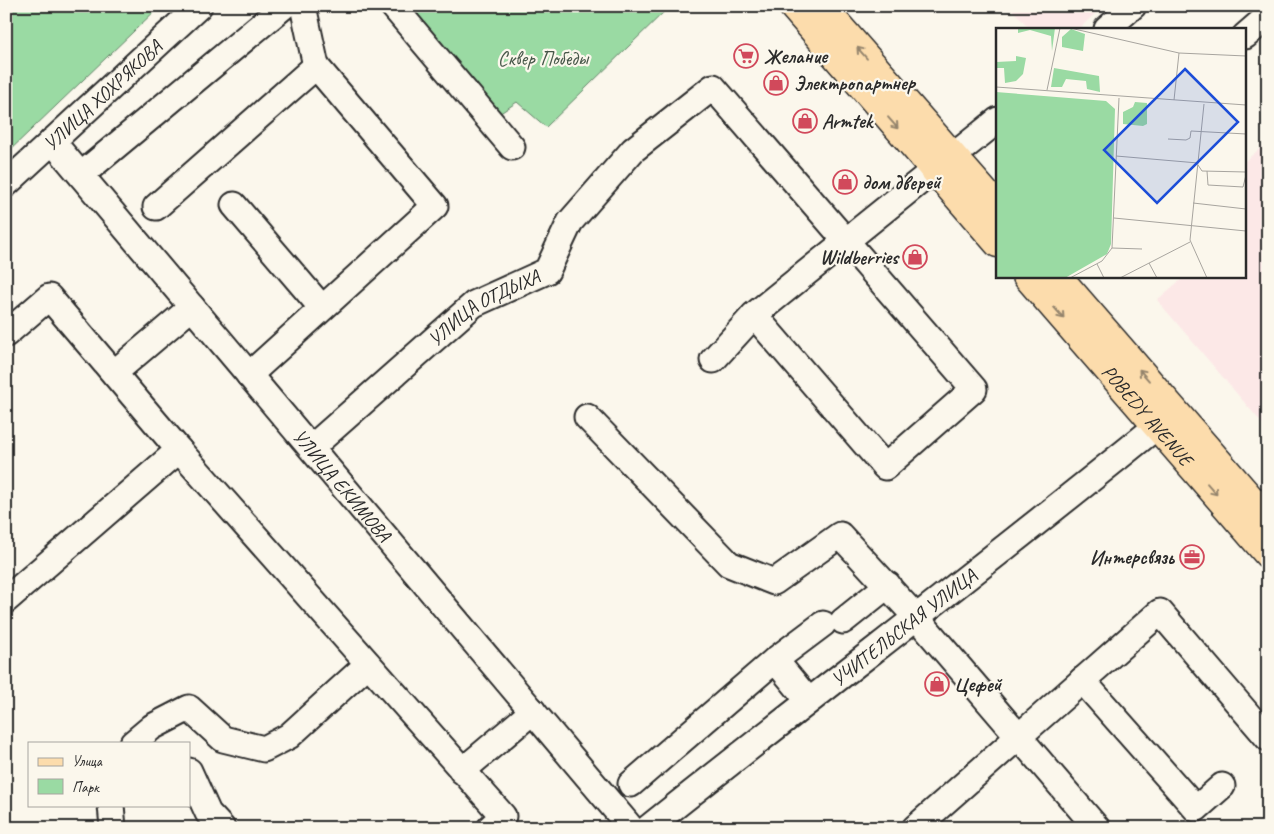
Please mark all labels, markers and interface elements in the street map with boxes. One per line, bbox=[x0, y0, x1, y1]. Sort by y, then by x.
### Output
inset map bbox=[996, 28, 1246, 278]
street label: УЛИЦА ХОХРЯКОВА bbox=[38, 34, 168, 156]
supermarket icon: Желание bbox=[733, 43, 759, 69]
place label: Желание bbox=[764, 44, 829, 69]
park label: Сквер Победы bbox=[498, 46, 590, 71]
one-way arrow bbox=[856, 47, 867, 60]
shop icon: Электропартнер bbox=[763, 70, 789, 96]
place label: Электропартнер bbox=[794, 71, 917, 96]
shop icon: Armtek bbox=[792, 108, 818, 134]
place label: Armtek bbox=[822, 109, 875, 134]
one-way arrow bbox=[887, 116, 899, 129]
shop icon: дом дверей bbox=[832, 169, 858, 195]
place label: дом дверей bbox=[862, 170, 942, 195]
shop icon: Wildberries bbox=[902, 244, 928, 270]
place label: Wildberries bbox=[820, 245, 900, 270]
street label: УЛИЦА ОТДЫХА bbox=[423, 264, 545, 352]
one-way arrow bbox=[1053, 306, 1064, 319]
street label: POBEDY AVENUE bbox=[1096, 359, 1200, 474]
one-way arrow bbox=[1138, 368, 1149, 381]
street label: УЛИЦА ЕКИМОВА bbox=[287, 424, 397, 548]
one-way arrow bbox=[1206, 483, 1217, 496]
office icon: Интерсвязь bbox=[1179, 544, 1205, 570]
place label: Интерсвязь bbox=[1090, 545, 1175, 570]
street label: УЧИТЕЛЬСКАЯ УЛИЦА bbox=[826, 562, 982, 692]
shop icon: Цефей bbox=[924, 671, 950, 697]
place label: Цефей bbox=[954, 672, 1003, 697]
legend bbox=[28, 742, 190, 806]
text: Улица bbox=[72, 752, 103, 771]
text: Парк bbox=[72, 778, 100, 797]

